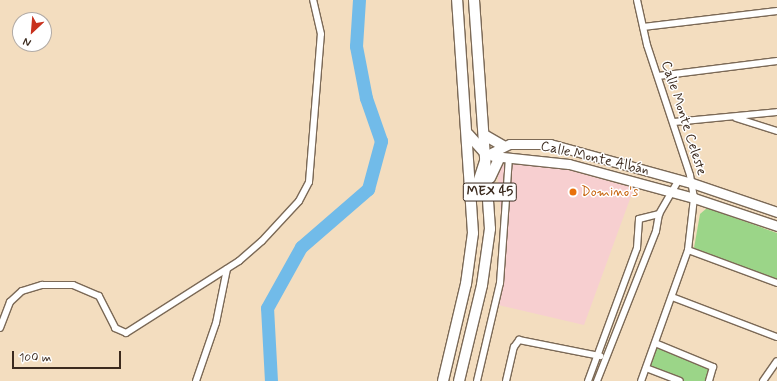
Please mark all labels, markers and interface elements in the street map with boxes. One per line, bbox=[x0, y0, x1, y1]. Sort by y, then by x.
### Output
north arrow bbox=[12, 12, 52, 52]
text: N bbox=[21, 34, 34, 50]
street label: Calle Monte Celeste bbox=[657, 58, 711, 178]
street label: Calle Monte Albán bbox=[539, 137, 651, 179]
road number: MEX 45 bbox=[462, 181, 518, 203]
place label: Domino's bbox=[581, 184, 638, 200]
marker: Domino's bbox=[568, 187, 578, 197]
scale bar bbox=[14, 343, 123, 369]
text: 100 m bbox=[19, 350, 51, 366]

